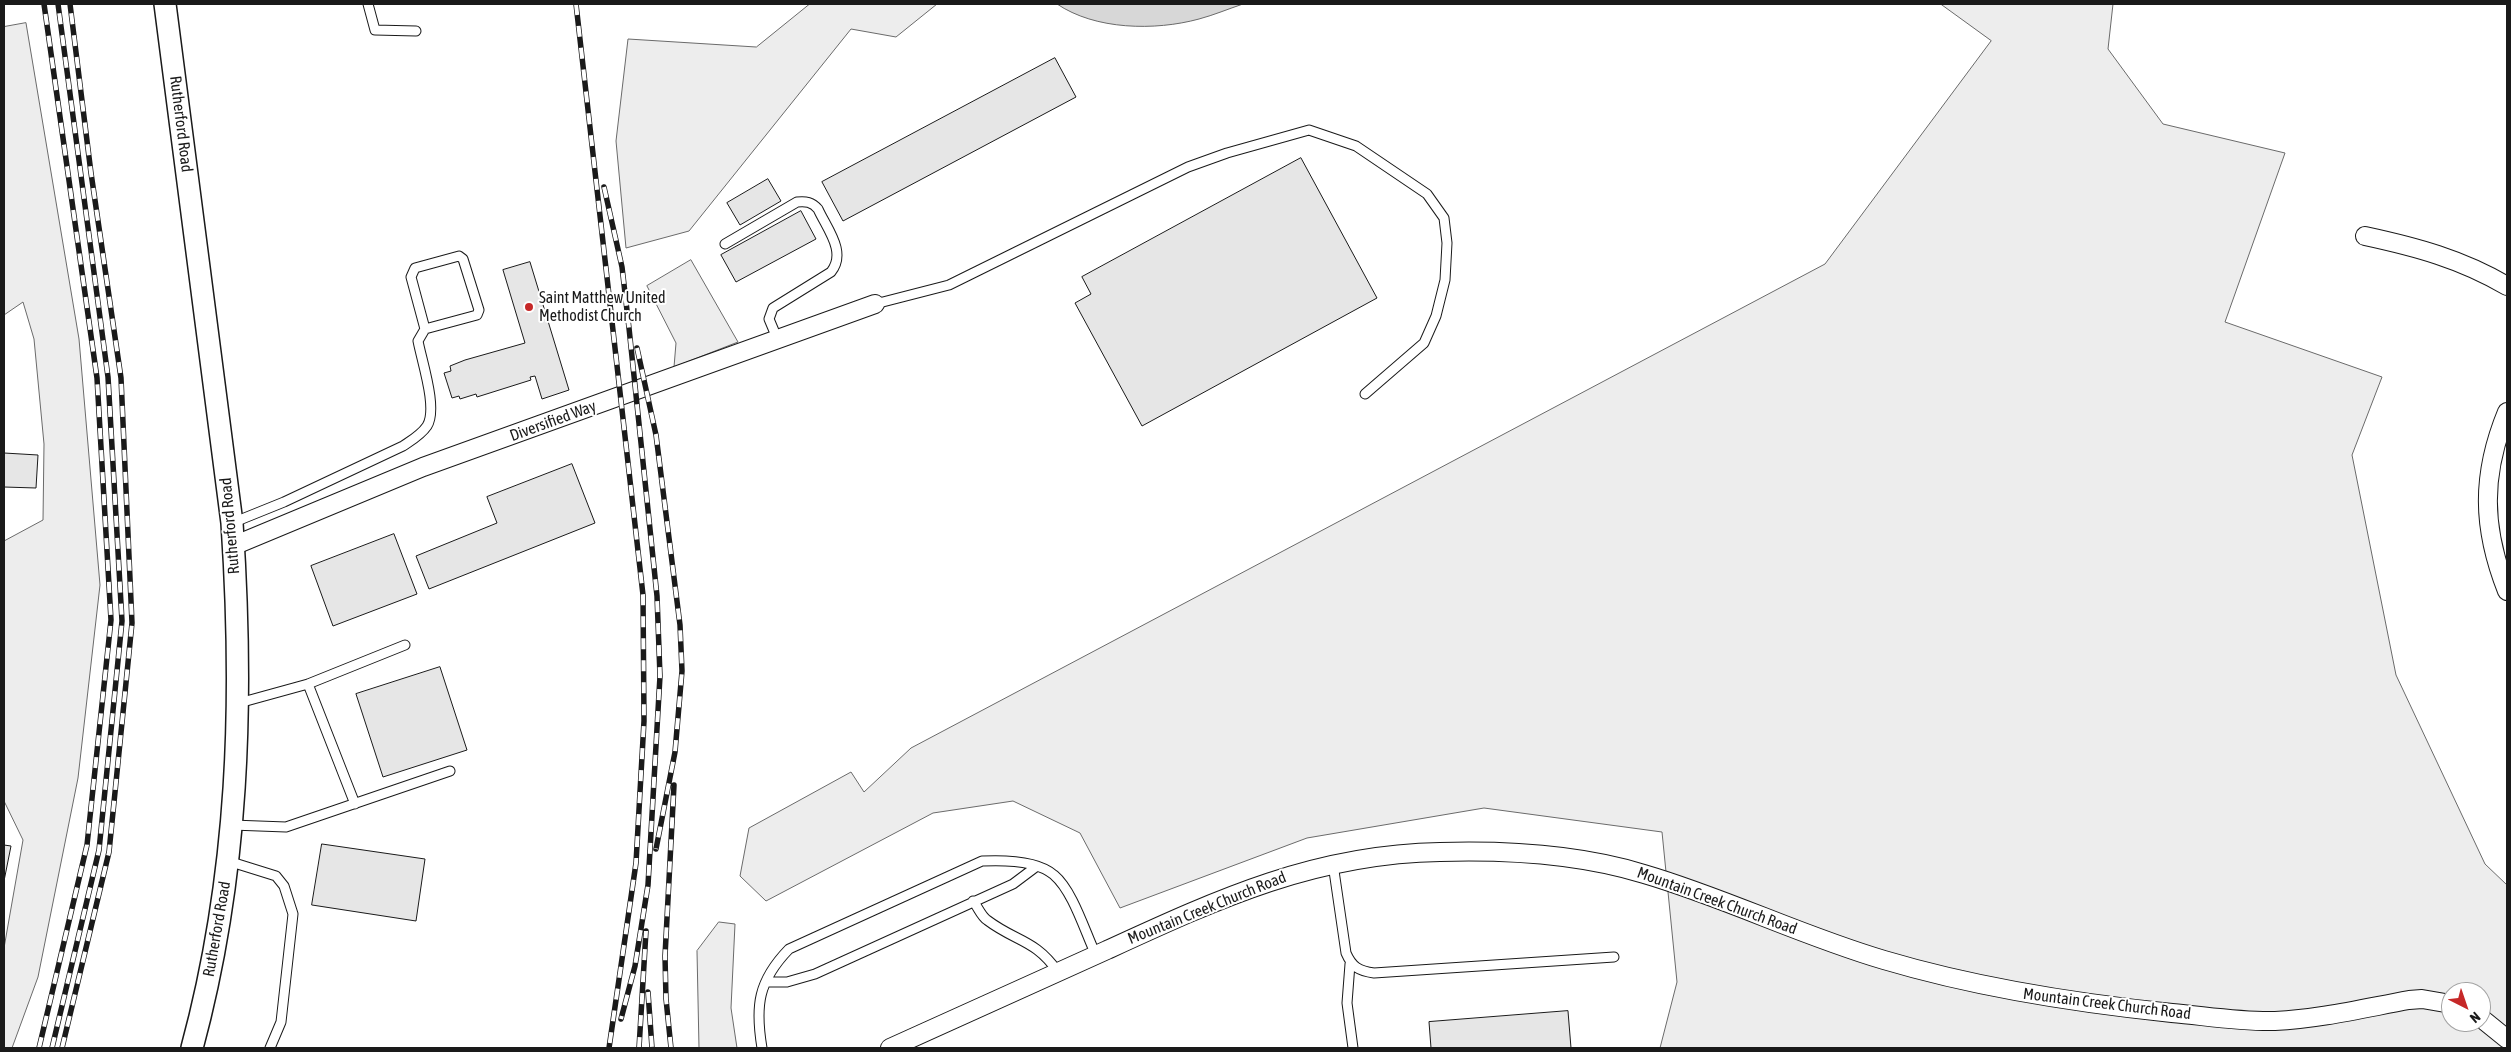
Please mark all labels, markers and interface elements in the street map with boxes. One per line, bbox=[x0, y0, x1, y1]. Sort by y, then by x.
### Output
street label: Rutherford Road bbox=[166, 75, 196, 173]
place label: Saint Matthew United Methodist Church bbox=[539, 288, 665, 326]
marker: Saint Matthew United Methodist Church bbox=[523, 301, 535, 313]
street label: Diversified Way bbox=[507, 396, 599, 446]
street label: Rutherford Road bbox=[216, 477, 244, 575]
street label: Mountain Creek Church Road bbox=[1634, 863, 1800, 939]
street label: Mountain Creek Church Road bbox=[1125, 867, 1289, 949]
street label: Rutherford Road bbox=[199, 880, 235, 978]
north arrow bbox=[2441, 982, 2491, 1032]
street label: Mountain Creek Church Road bbox=[2022, 984, 2192, 1024]
text: N bbox=[2467, 1009, 2484, 1026]

